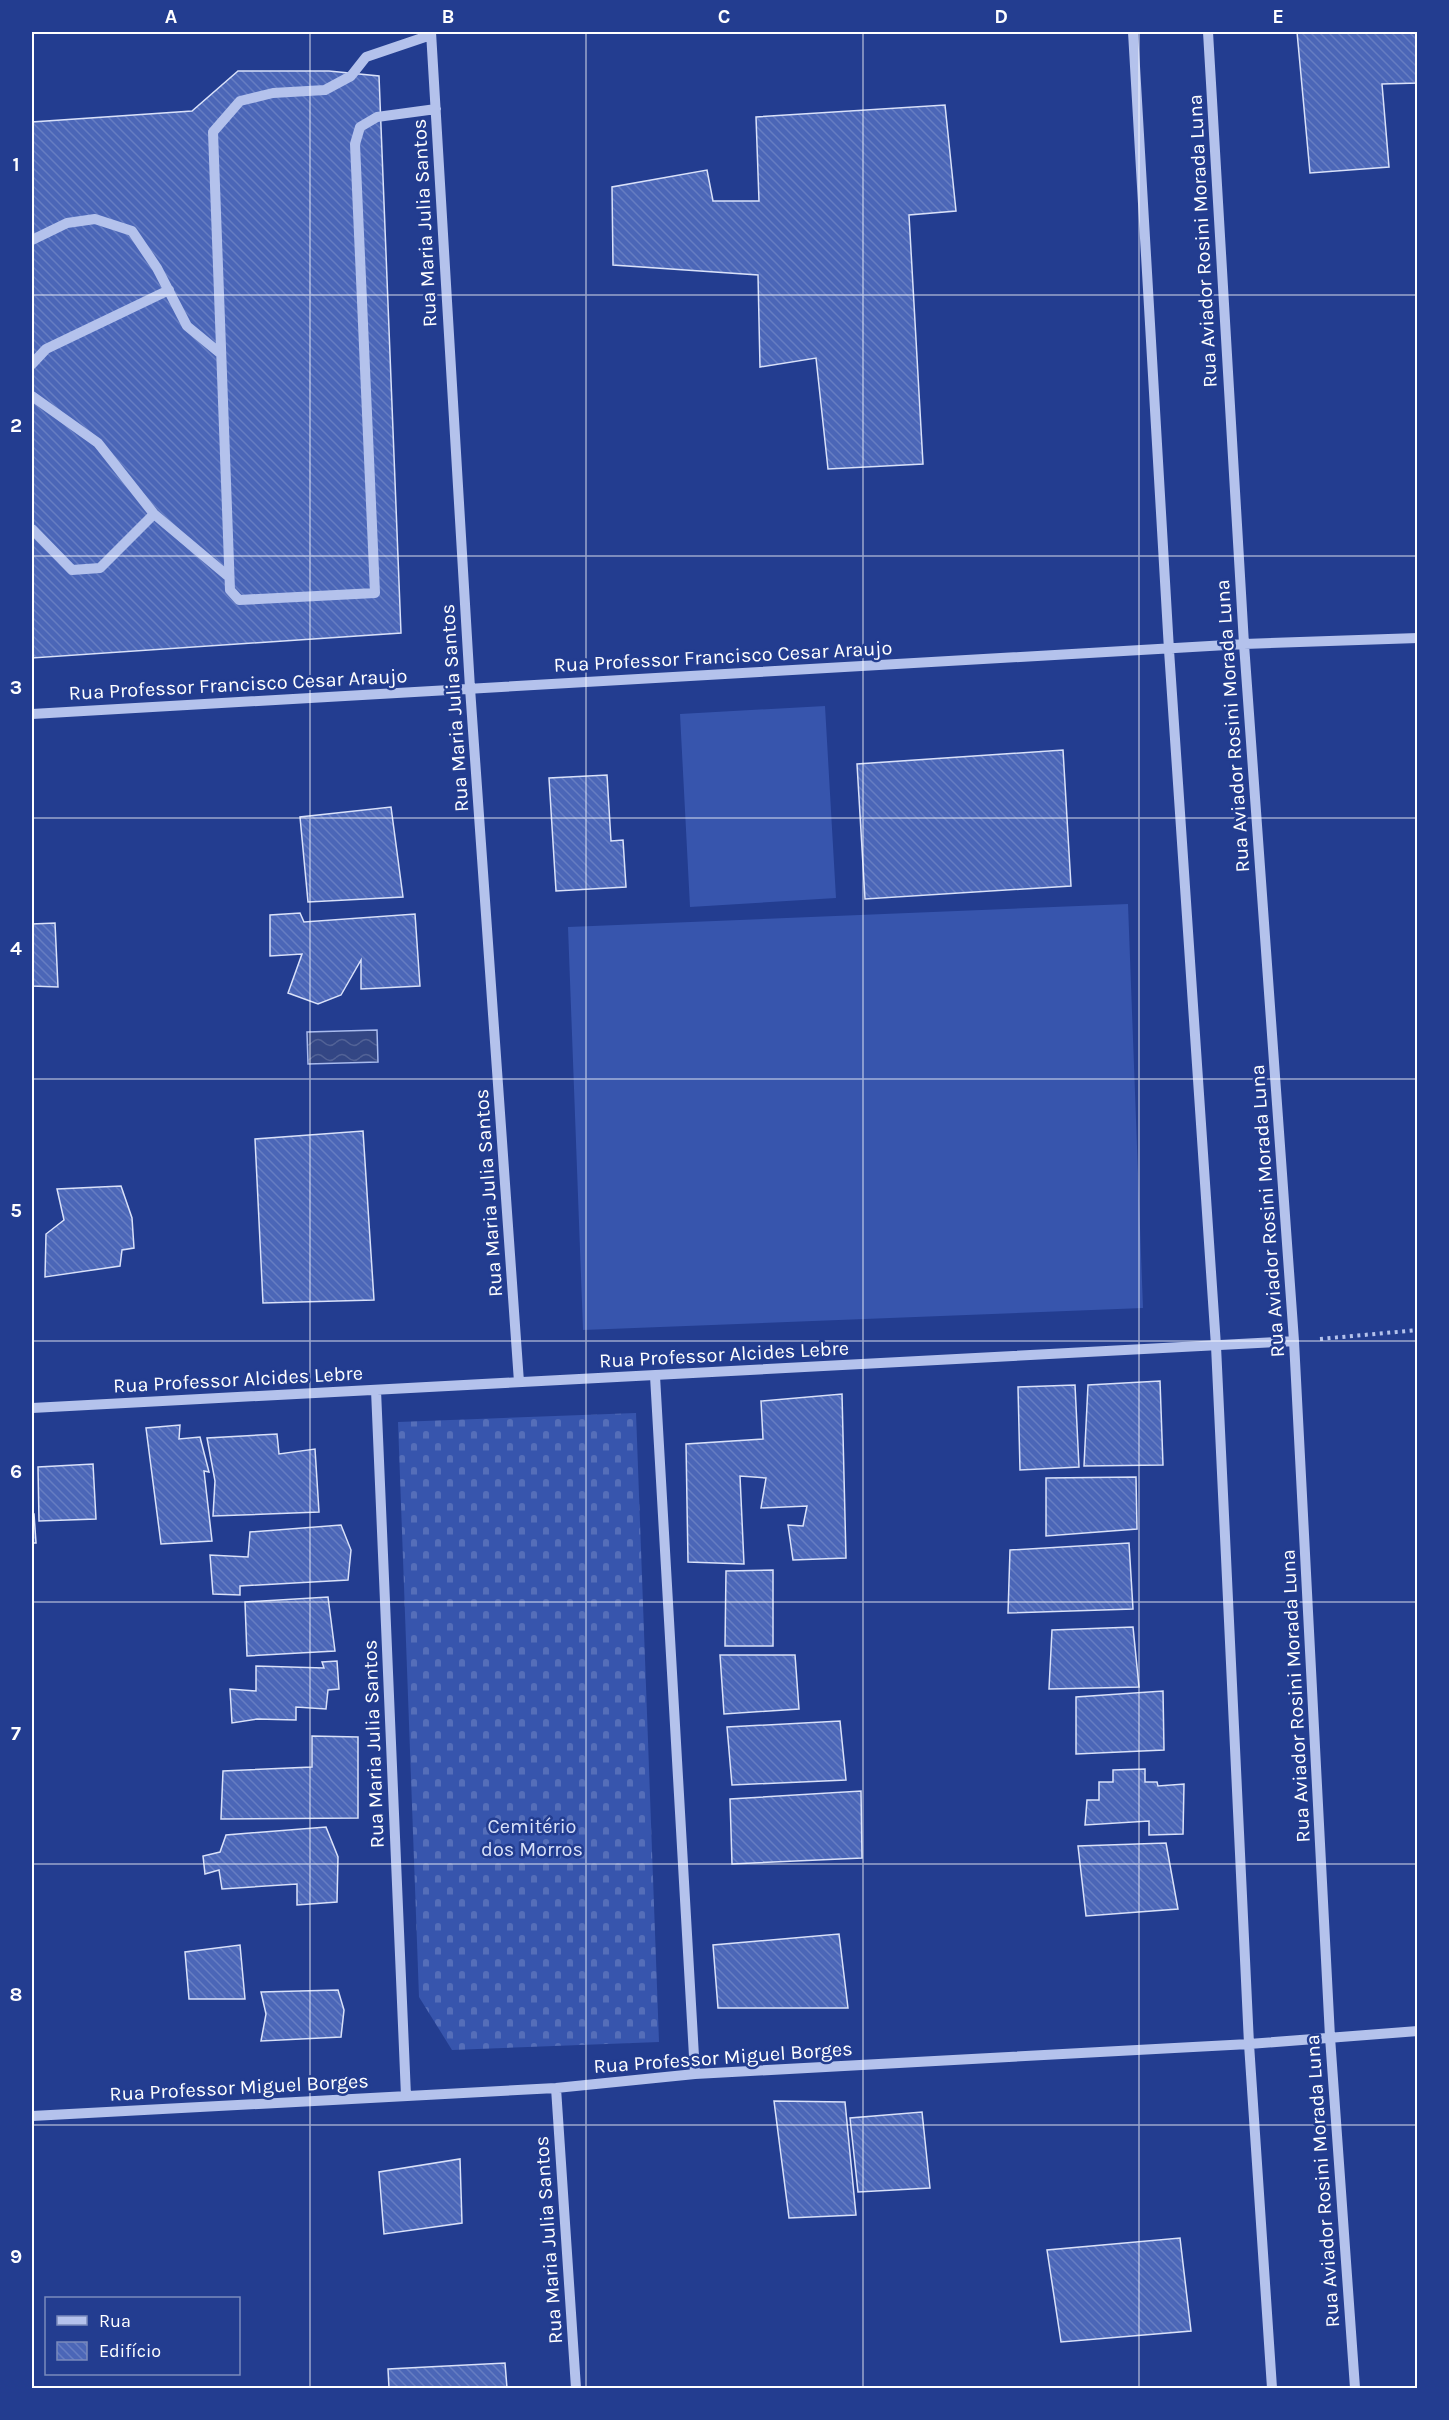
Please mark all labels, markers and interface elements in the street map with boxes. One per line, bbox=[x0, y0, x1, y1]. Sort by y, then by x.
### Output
text: A bbox=[165, 5, 178, 28]
text: B bbox=[442, 5, 454, 28]
text: C bbox=[718, 5, 730, 28]
text: D bbox=[994, 5, 1008, 28]
text: E bbox=[1272, 5, 1284, 28]
street label: Rua Aviador Rosini Morada Luna bbox=[1183, 94, 1222, 388]
street label: Rua Maria Julia Santos bbox=[408, 118, 441, 328]
text: 1 bbox=[12, 153, 20, 176]
text: 2 bbox=[10, 414, 22, 437]
street label: Rua Aviador Rosini Morada Luna bbox=[1211, 579, 1254, 873]
street label: Rua Maria Julia Santos bbox=[436, 603, 473, 813]
street label: Rua Professor Francisco Cesar Araujo bbox=[553, 636, 893, 677]
street label: Rua Professor Francisco Cesar Araujo bbox=[68, 664, 408, 705]
text: 3 bbox=[10, 676, 22, 699]
text: 4 bbox=[10, 937, 22, 960]
street label: Rua Aviador Rosini Morada Luna bbox=[1246, 1064, 1289, 1358]
street label: Rua Maria Julia Santos bbox=[470, 1088, 507, 1298]
text: 5 bbox=[10, 1199, 22, 1222]
street label: Rua Professor Alcides Lebre bbox=[599, 1336, 850, 1373]
street label: Rua Professor Alcides Lebre bbox=[113, 1361, 364, 1398]
text: 6 bbox=[10, 1460, 22, 1483]
street label: Rua Aviador Rosini Morada Luna bbox=[1276, 1549, 1315, 1843]
street label: Rua Maria Julia Santos bbox=[358, 1639, 389, 1849]
text: 7 bbox=[11, 1722, 21, 1745]
park label: Cemitério dos Morros bbox=[481, 1815, 583, 1861]
text: 8 bbox=[10, 1983, 22, 2006]
street label: Rua Aviador Rosini Morada Luna bbox=[1301, 2034, 1344, 2328]
street label: Rua Professor Miguel Borges bbox=[593, 2037, 853, 2078]
street label: Rua Professor Miguel Borges bbox=[109, 2069, 369, 2106]
street label: Rua Maria Julia Santos bbox=[530, 2135, 567, 2345]
text: 9 bbox=[10, 2245, 22, 2268]
legend bbox=[45, 2297, 240, 2375]
text: Rua bbox=[99, 2310, 131, 2332]
text: Edifício bbox=[99, 2340, 161, 2362]

